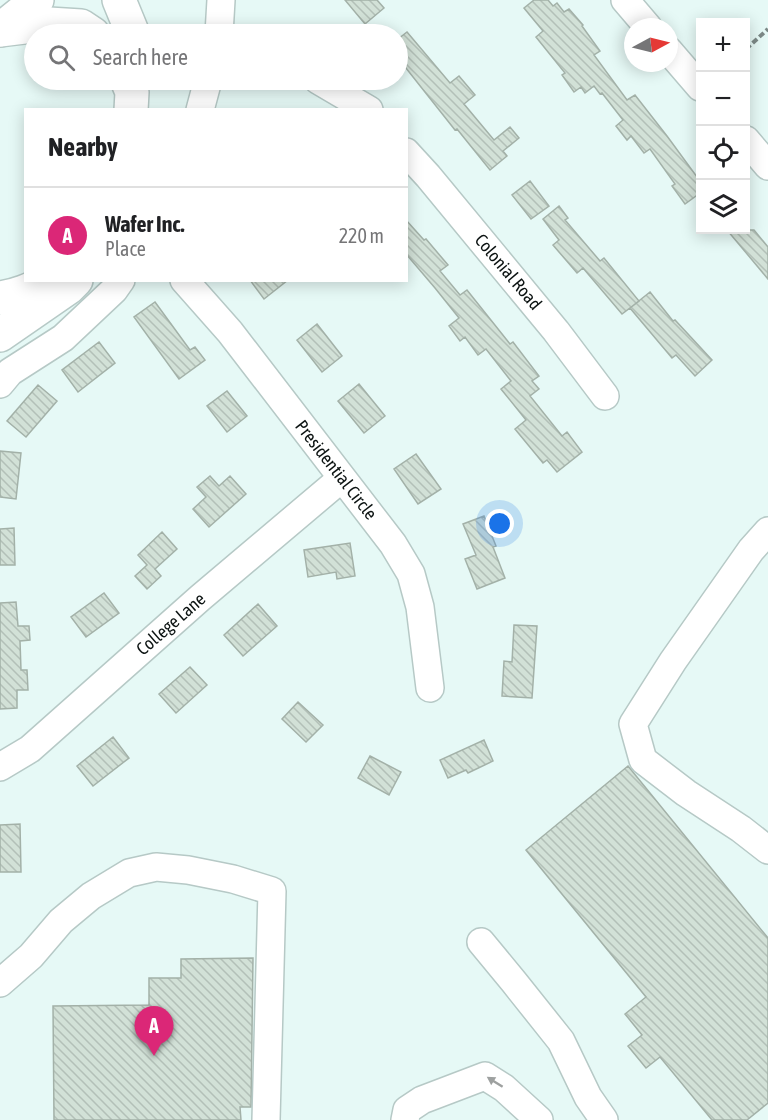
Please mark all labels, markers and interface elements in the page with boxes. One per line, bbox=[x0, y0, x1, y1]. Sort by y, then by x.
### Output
north arrow bbox=[624, 18, 678, 72]
map controls bbox=[696, 18, 750, 234]
button: + bbox=[696, 18, 750, 72]
search box bbox=[24, 24, 408, 90]
icon: search bbox=[45, 41, 78, 74]
text: Search here bbox=[93, 44, 188, 70]
button: − bbox=[696, 72, 750, 126]
button: locate bbox=[696, 126, 750, 180]
text: Nearby bbox=[48, 132, 118, 162]
button: layers bbox=[696, 180, 750, 234]
text: Wafer Inc. bbox=[105, 211, 184, 237]
text: A bbox=[63, 224, 72, 247]
text: 220 m bbox=[339, 224, 384, 247]
street label: Colonial Road bbox=[471, 230, 546, 314]
text: Place bbox=[105, 237, 146, 260]
street label: Presidential Circle bbox=[291, 416, 382, 523]
your location bbox=[485, 509, 514, 538]
street label: College Lane bbox=[132, 588, 209, 659]
pin: A bbox=[134, 1006, 174, 1056]
one-way arrow bbox=[487, 1077, 503, 1088]

